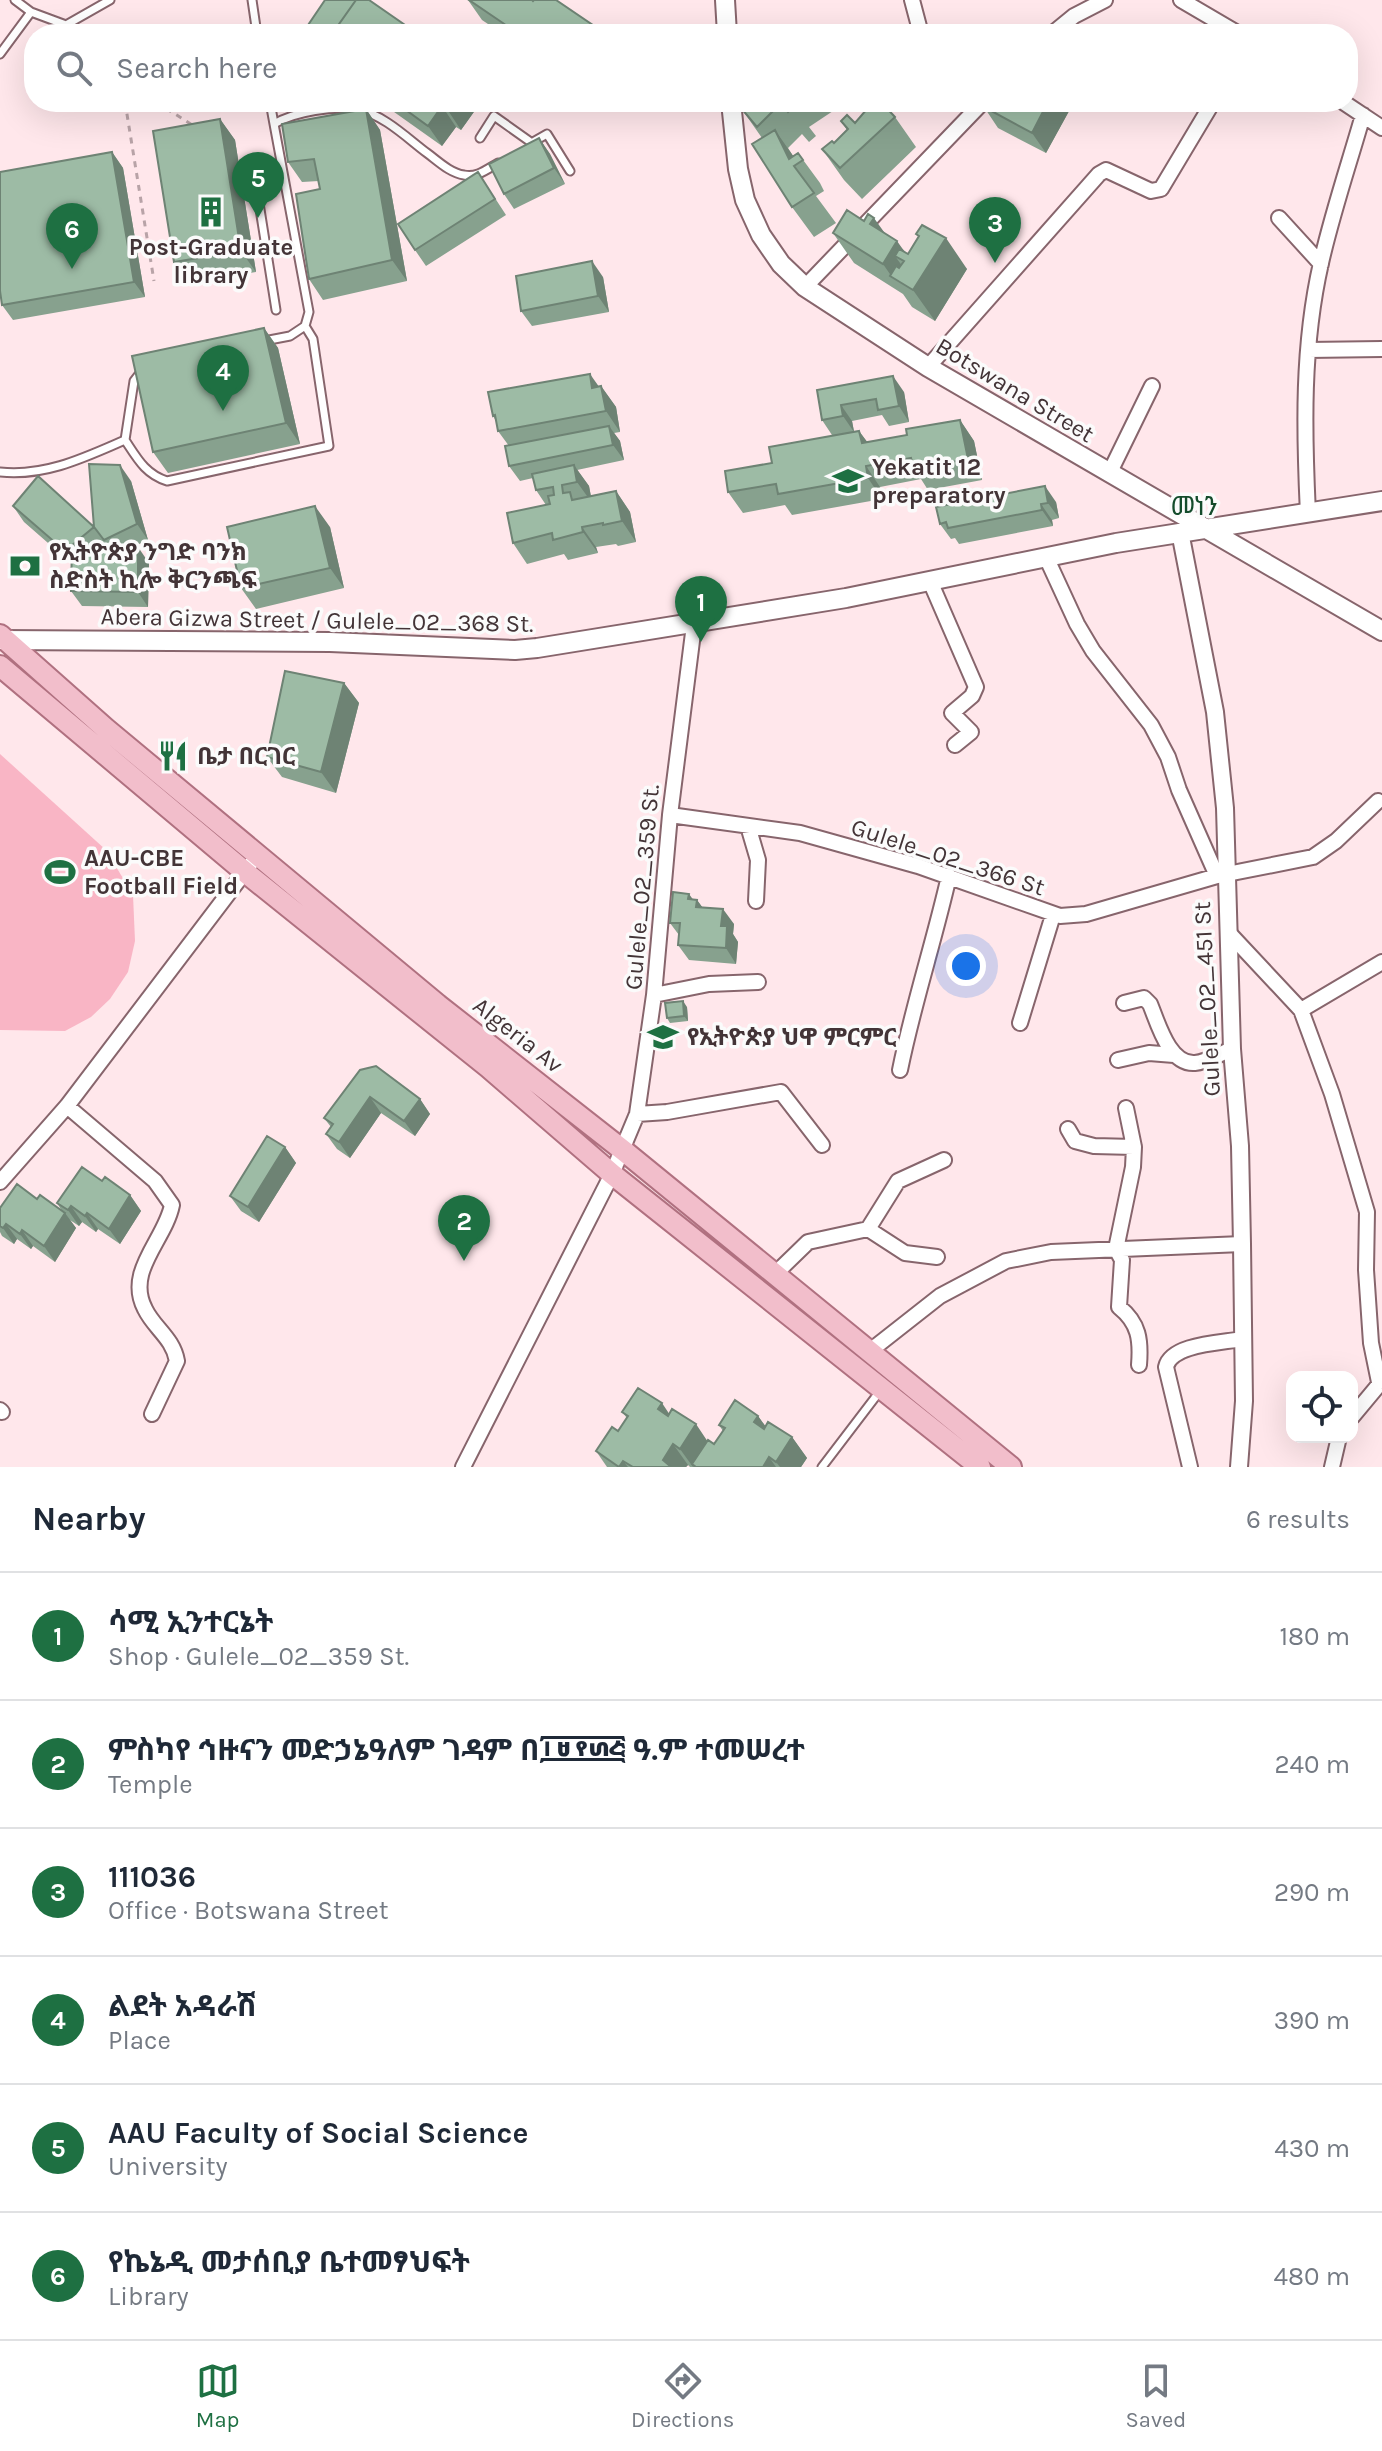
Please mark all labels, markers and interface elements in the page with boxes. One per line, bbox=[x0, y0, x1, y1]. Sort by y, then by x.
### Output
search box bbox=[24, 24, 1358, 112]
icon: search bbox=[52, 46, 96, 90]
text: Search here bbox=[116, 50, 277, 86]
pin: 5 bbox=[232, 152, 284, 218]
building icon: Post-Graduate library bbox=[194, 195, 228, 229]
pin: 3 bbox=[969, 197, 1021, 263]
pin: 6 bbox=[46, 203, 98, 269]
place label: Post-Graduate library bbox=[129, 233, 293, 289]
street label: Botswana Street bbox=[931, 332, 1099, 448]
pin: 4 bbox=[197, 345, 249, 411]
place label: Yekatit 12 preparatory bbox=[872, 453, 1005, 509]
school or university icon: Yekatit 12 preparatory bbox=[831, 464, 865, 498]
district label: መነን bbox=[1171, 491, 1218, 522]
place label: የኢትዮጵያ ንግድ ባንክ ስድስት ኪሎ ቅርንጫፍ bbox=[49, 538, 257, 594]
bank icon: የኢትዮጵያ ንግድ ባንክ ስድስት ኪሎ ቅርንጫፍ bbox=[8, 549, 42, 583]
pin: 1 bbox=[675, 576, 727, 642]
street label: Abera Gizwa Street / Gulele_02_368 St. bbox=[100, 602, 534, 638]
restaurant icon: ቤታ በርገር bbox=[156, 739, 190, 773]
place label: ቤታ በርገር bbox=[197, 742, 296, 770]
street label: Gulele_02_359 St. bbox=[619, 783, 665, 991]
street label: Gulele_02_366 St bbox=[848, 812, 1048, 902]
place label: AAU-CBE Football Field bbox=[84, 844, 238, 900]
sports icon: AAU-CBE Football Field bbox=[43, 855, 77, 889]
street label: Gulele_02_451 St bbox=[1188, 901, 1226, 1097]
your location bbox=[946, 946, 986, 986]
street label: Algeria Av bbox=[467, 991, 569, 1079]
school or university icon: የኢትዮጵያ ህዋ ምርምር bbox=[646, 1020, 680, 1054]
place label: የኢትዮጵያ ህዋ ምርምር bbox=[687, 1023, 897, 1051]
pin: 2 bbox=[438, 1195, 490, 1261]
map controls bbox=[1286, 1371, 1358, 1443]
button: locate bbox=[1286, 1371, 1358, 1443]
text: Nearby bbox=[32, 1499, 146, 1539]
text: 6 results bbox=[1246, 1504, 1350, 1535]
text: ሳሚ ኢንተርኔት bbox=[108, 1604, 273, 1640]
text: 1 bbox=[53, 1621, 63, 1652]
text: 180 m bbox=[1280, 1621, 1350, 1652]
text: Shop · Gulele_02_359 St. bbox=[108, 1641, 409, 1672]
text: ምስካየ ኅዙናን መድኃኔዓለም ገዳም በ፲፱፻፴፭ ዓ.ም ተመሠረተ bbox=[108, 1732, 805, 1768]
text: 2 bbox=[50, 1749, 66, 1780]
text: 240 m bbox=[1274, 1749, 1350, 1780]
text: Temple bbox=[108, 1769, 193, 1800]
text: 111036 bbox=[108, 1859, 196, 1895]
text: 3 bbox=[50, 1877, 66, 1908]
text: 290 m bbox=[1274, 1877, 1350, 1908]
text: Office · Botswana Street bbox=[108, 1895, 389, 1926]
text: ልደት አዳራሽ bbox=[108, 1988, 258, 2024]
text: 4 bbox=[50, 2005, 66, 2036]
text: 390 m bbox=[1274, 2005, 1350, 2036]
text: Place bbox=[108, 2025, 171, 2056]
text: AAU Faculty of Social Science bbox=[108, 2115, 528, 2151]
text: 5 bbox=[50, 2133, 66, 2164]
text: 430 m bbox=[1274, 2133, 1350, 2164]
text: University bbox=[108, 2151, 228, 2182]
text: የኬኔዲ መታሰቢያ ቤተመፃህፍት bbox=[108, 2244, 470, 2280]
text: 6 bbox=[50, 2261, 66, 2292]
text: 480 m bbox=[1274, 2261, 1350, 2292]
text: Library bbox=[108, 2281, 189, 2312]
tab: Map bbox=[196, 2359, 240, 2433]
tab: Directions bbox=[631, 2359, 734, 2433]
tab: Saved bbox=[1126, 2359, 1186, 2433]

